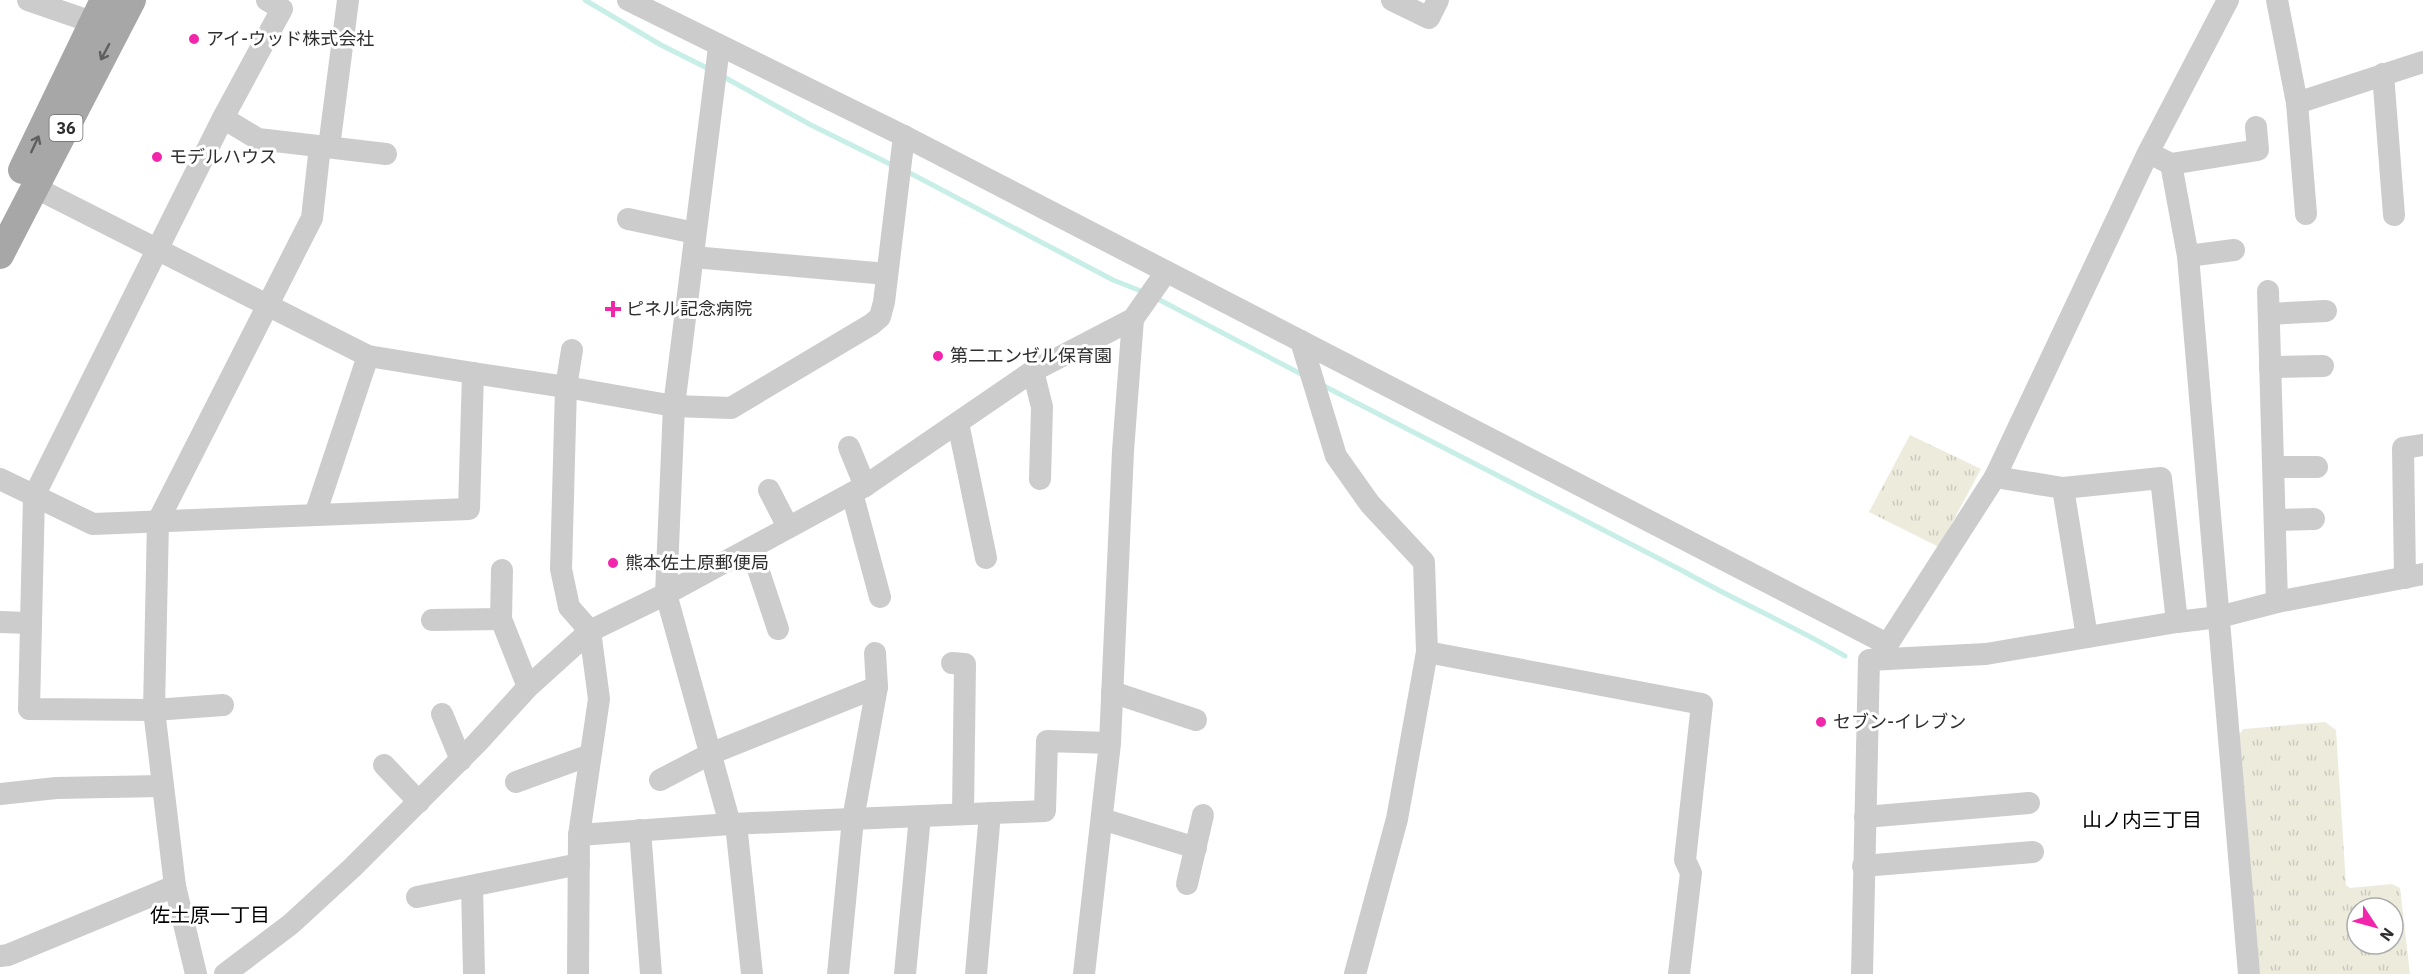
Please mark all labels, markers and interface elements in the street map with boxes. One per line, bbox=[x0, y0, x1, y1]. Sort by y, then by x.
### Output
place label: アイ-ウッド株式会社 bbox=[206, 27, 374, 50]
marker: アイ-ウッド株式会社 bbox=[187, 32, 201, 46]
one-way arrow bbox=[99, 43, 111, 60]
road number: 36 bbox=[50, 115, 82, 141]
one-way arrow bbox=[30, 135, 42, 153]
place label: モデルハウス bbox=[169, 145, 277, 168]
marker: モデルハウス bbox=[150, 150, 164, 164]
place label: ピネル記念病院 bbox=[626, 297, 752, 320]
marker: ピネル記念病院 bbox=[604, 300, 622, 318]
place label: 第二エンゼル保育園 bbox=[950, 344, 1112, 367]
marker: 第二エンゼル保育園 bbox=[931, 349, 945, 363]
place label: 熊本佐土原郵便局 bbox=[625, 551, 769, 574]
marker: 熊本佐土原郵便局 bbox=[606, 556, 620, 570]
place label: セブン-イレブン bbox=[1833, 710, 1966, 733]
marker: セブン-イレブン bbox=[1814, 715, 1828, 729]
district label: 山ノ内三丁目 bbox=[2082, 806, 2202, 833]
north arrow bbox=[2345, 896, 2405, 956]
district label: 佐土原一丁目 bbox=[150, 901, 270, 928]
text: N bbox=[2376, 924, 2399, 945]

